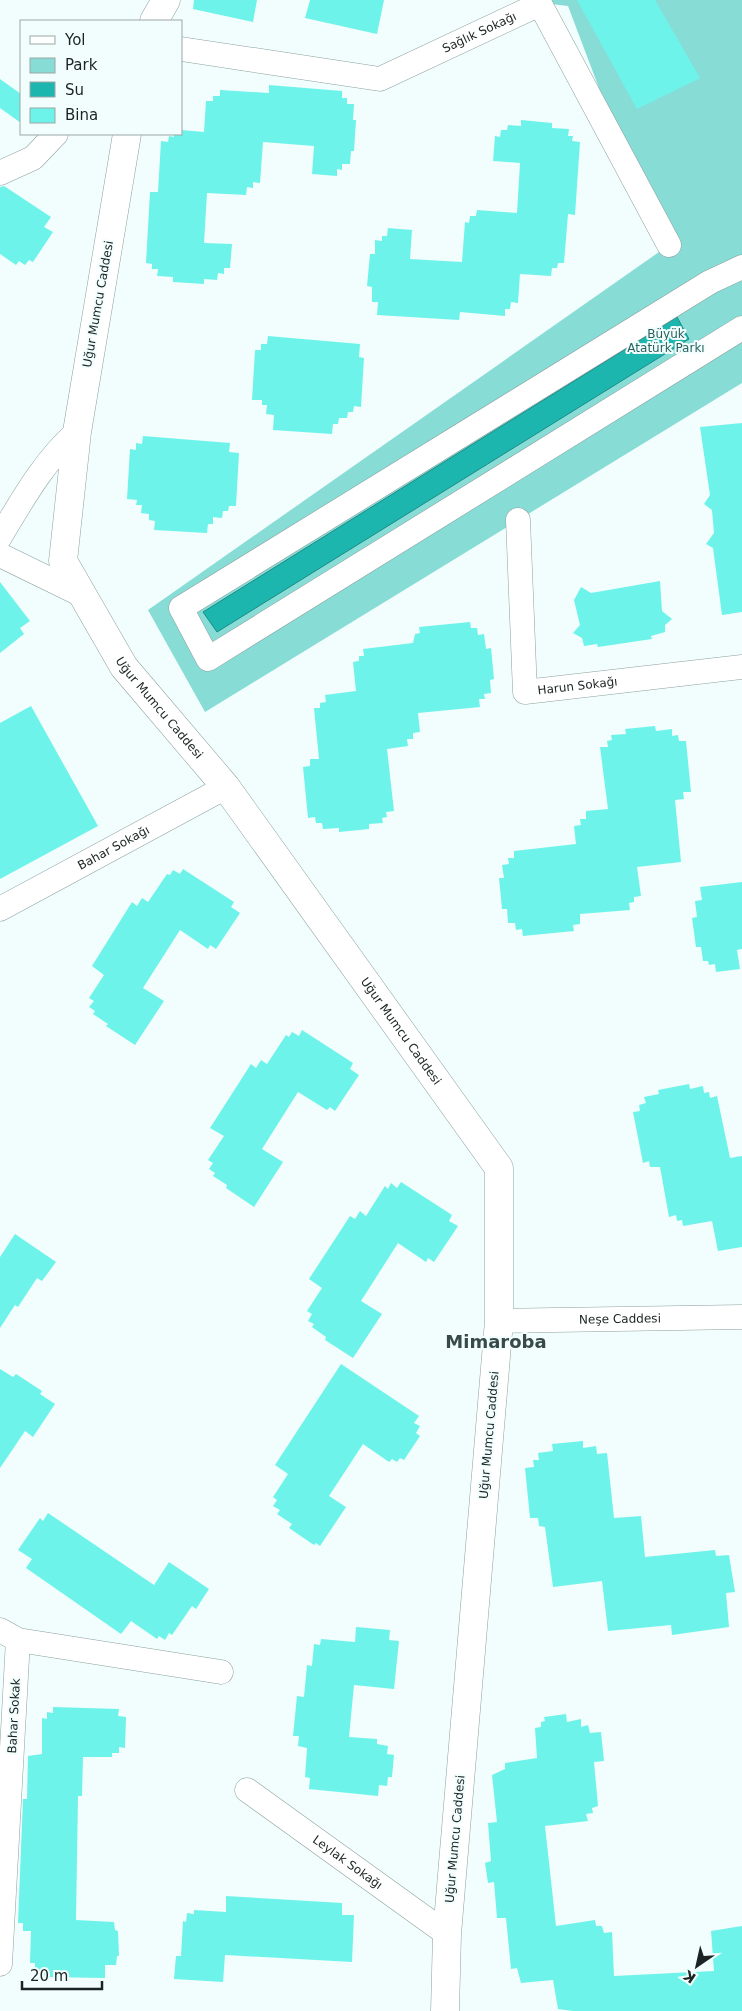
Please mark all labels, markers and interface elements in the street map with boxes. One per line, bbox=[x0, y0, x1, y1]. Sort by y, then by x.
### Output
street label: Sağlık Sokağı bbox=[440, 9, 519, 56]
legend bbox=[20, 20, 182, 135]
text: Yol bbox=[64, 31, 86, 49]
text: Park bbox=[65, 56, 98, 74]
text: Su bbox=[65, 81, 84, 99]
text: Bina bbox=[65, 106, 98, 124]
street label: Uğur Mumcu Caddesi bbox=[80, 240, 116, 368]
park label: Büyük Atatürk Parkı bbox=[627, 327, 705, 355]
street label: Uğur Mumcu Caddesi bbox=[113, 654, 206, 761]
street label: Harun Sokağı bbox=[537, 674, 618, 698]
street label: Bahar Sokağı bbox=[75, 823, 152, 873]
street label: Uğur Mumcu Caddesi bbox=[358, 975, 444, 1087]
street label: Neşe Caddesi bbox=[579, 1311, 661, 1327]
district label: Mimaroba bbox=[445, 1331, 547, 1352]
street label: Uğur Mumcu Caddesi bbox=[476, 1370, 502, 1500]
street label: Bahar Sokak bbox=[5, 1678, 23, 1754]
street label: Uğur Mumcu Caddesi bbox=[442, 1774, 468, 1904]
street label: Leylak Sokağı bbox=[310, 1833, 385, 1892]
north arrow bbox=[672, 1941, 722, 1991]
scale bar bbox=[22, 1958, 102, 1990]
text: K bbox=[680, 1966, 699, 1986]
text: 20 m bbox=[30, 1967, 68, 1985]

